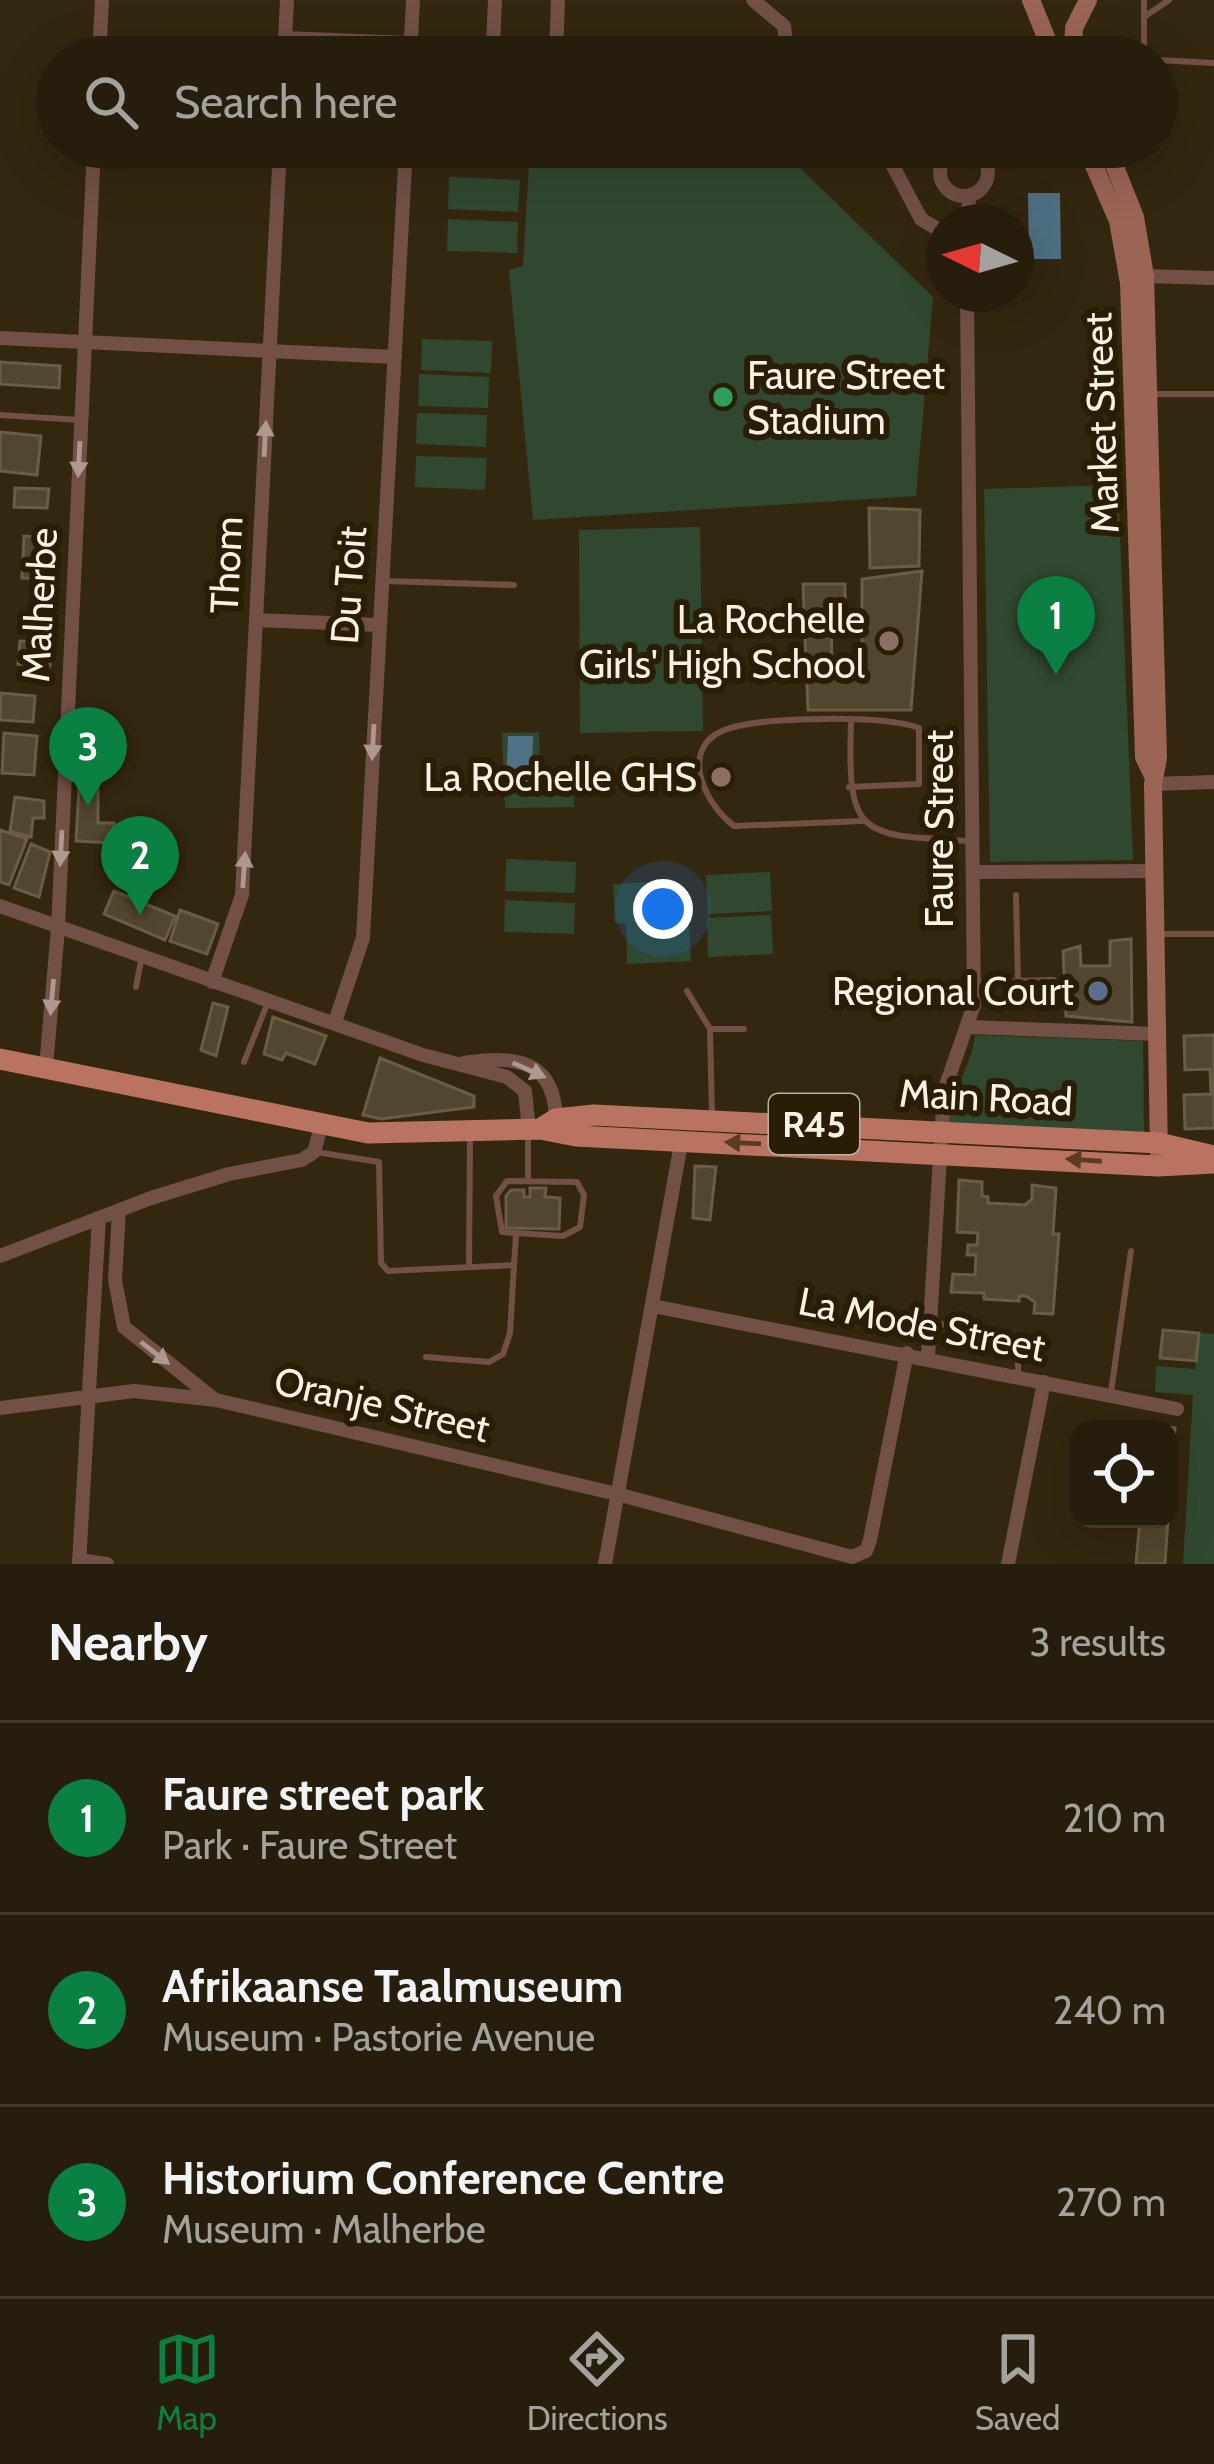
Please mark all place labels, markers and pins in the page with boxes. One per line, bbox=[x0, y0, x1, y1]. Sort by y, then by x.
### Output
place label: Faure Street Stadium bbox=[747, 351, 945, 444]
marker: Faure Street Stadium bbox=[710, 384, 736, 410]
pin: 1 bbox=[1017, 576, 1095, 675]
place label: La Rochelle Girls' High School bbox=[579, 595, 865, 688]
marker: La Rochelle Girls' High School bbox=[876, 628, 902, 654]
pin: 3 bbox=[49, 707, 127, 806]
place label: La Rochelle GHS bbox=[423, 753, 697, 801]
marker: La Rochelle GHS bbox=[708, 764, 734, 790]
pin: 2 bbox=[101, 816, 179, 915]
place label: Regional Court bbox=[832, 967, 1074, 1015]
marker: Regional Court bbox=[1085, 978, 1111, 1004]

